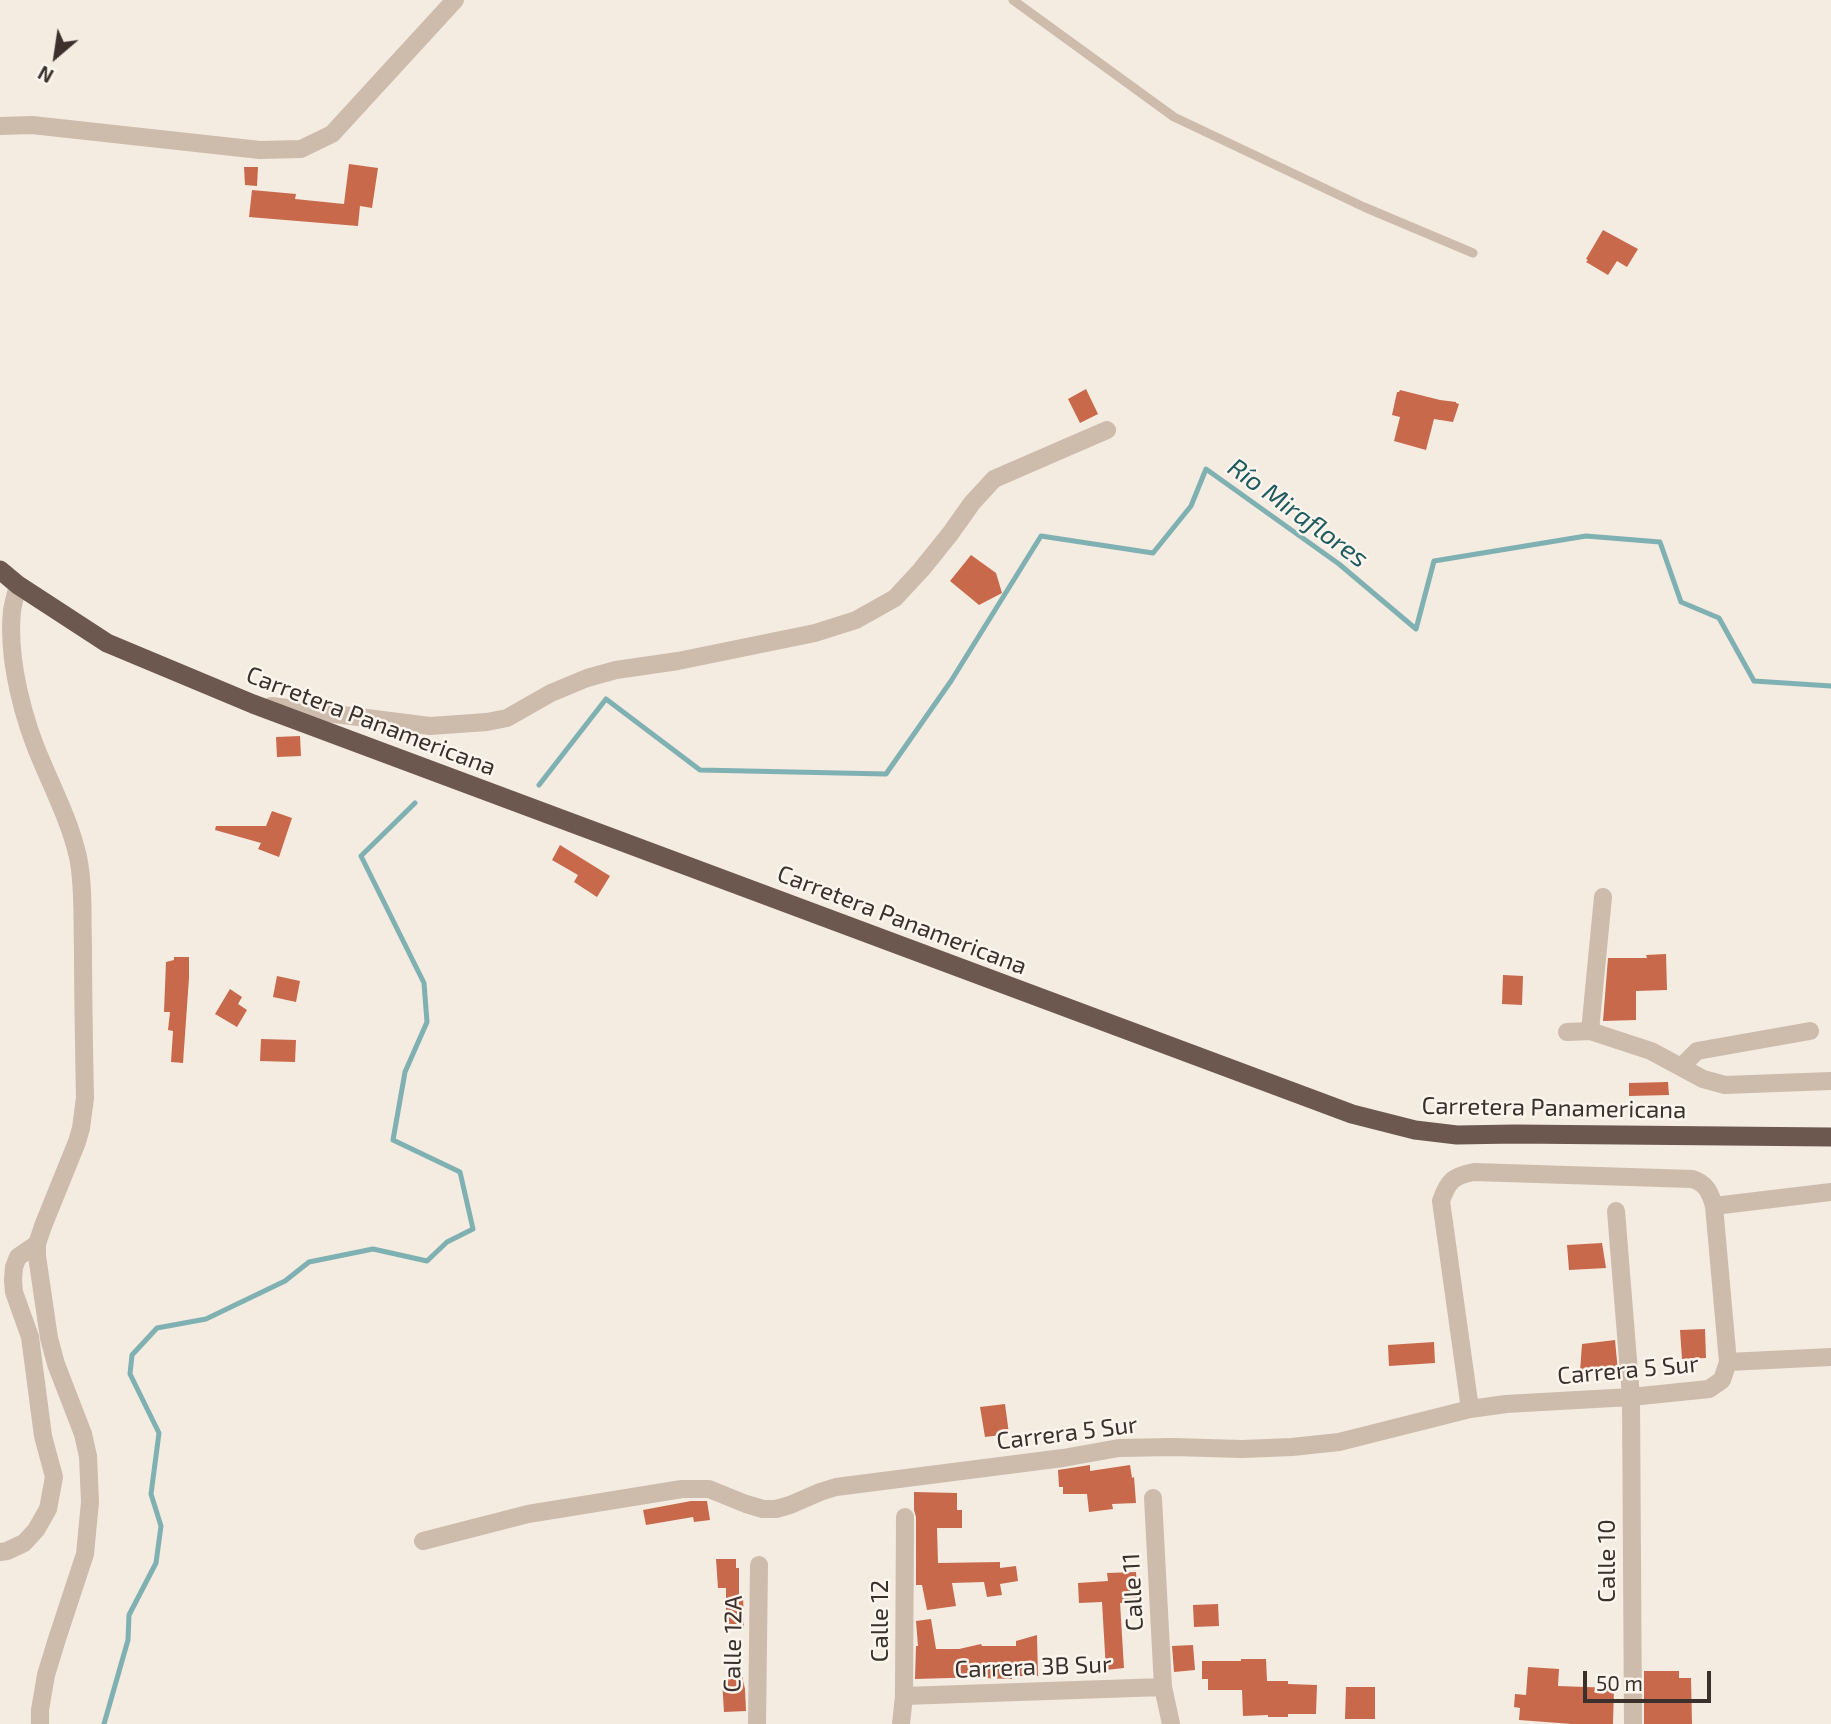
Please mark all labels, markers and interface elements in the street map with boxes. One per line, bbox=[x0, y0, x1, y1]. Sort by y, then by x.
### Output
north arrow bbox=[21, 21, 91, 91]
text: N bbox=[34, 61, 57, 88]
water label: Río Miraflores bbox=[1222, 452, 1374, 574]
street label: Carretera Panamericana bbox=[242, 660, 500, 782]
street label: Carretera Panamericana bbox=[773, 859, 1031, 981]
street label: Carretera Panamericana bbox=[1421, 1091, 1687, 1125]
street label: Carrera 5 Sur bbox=[1556, 1349, 1700, 1391]
street label: Carrera 5 Sur bbox=[995, 1410, 1139, 1456]
street label: Calle 10 bbox=[1593, 1519, 1621, 1603]
street label: Calle 11 bbox=[1117, 1552, 1149, 1632]
street label: Calle 12 bbox=[866, 1580, 894, 1662]
street label: Calle 12A bbox=[718, 1595, 748, 1693]
street label: Carrera 3B Sur bbox=[954, 1650, 1112, 1684]
scale bar bbox=[1586, 1658, 1714, 1702]
text: 50 m bbox=[1596, 1670, 1643, 1695]

